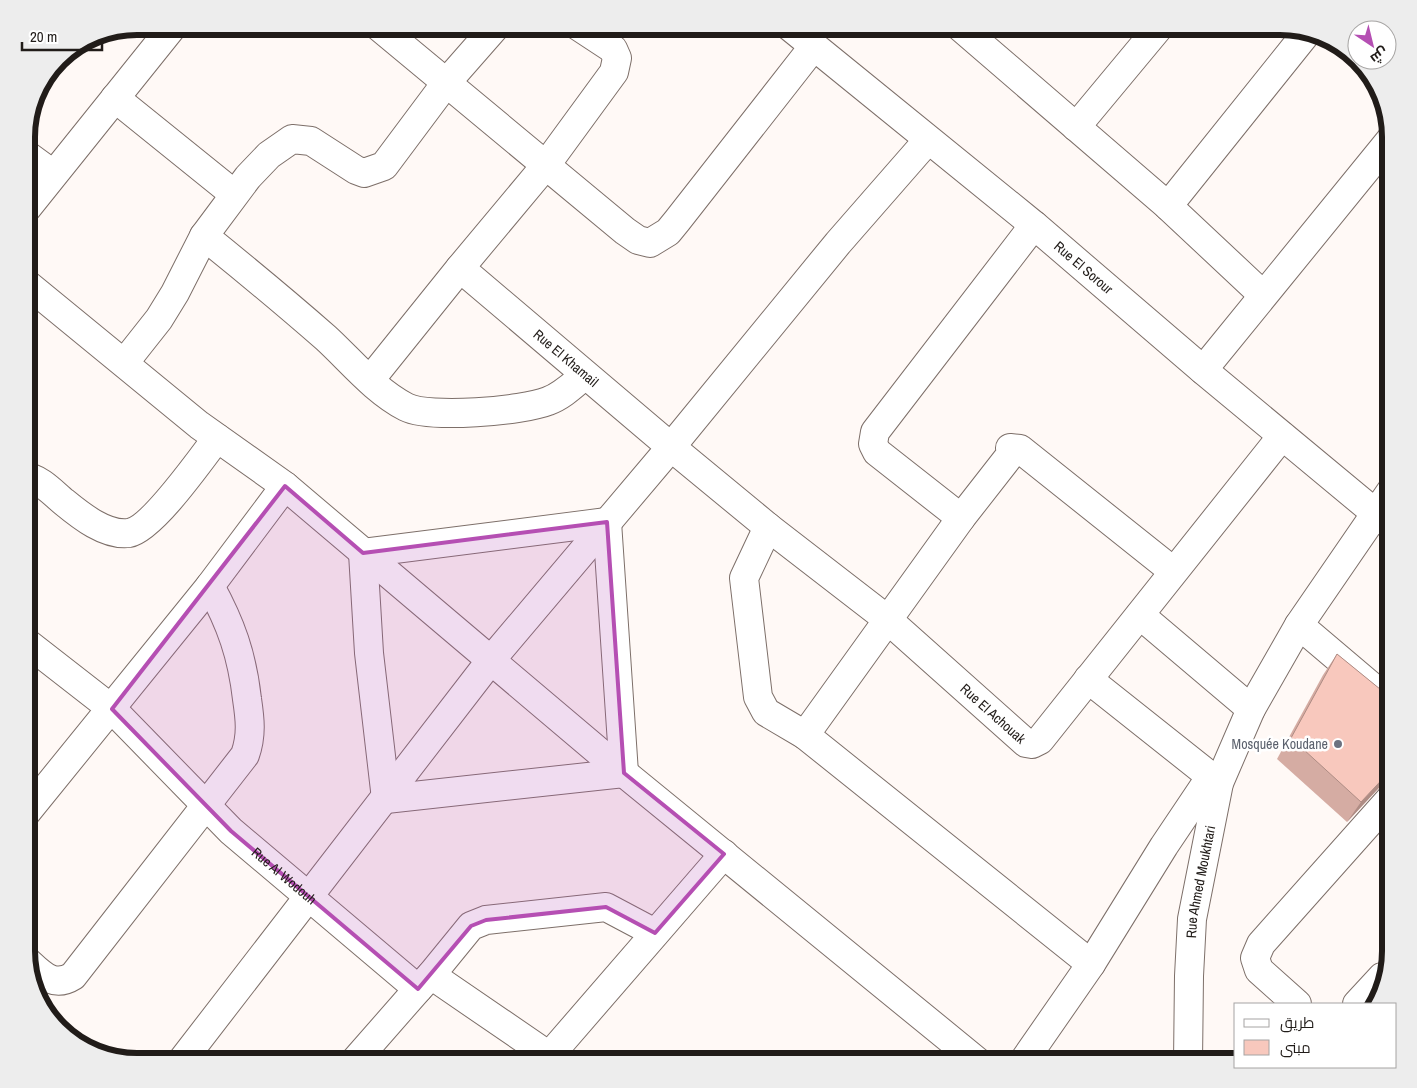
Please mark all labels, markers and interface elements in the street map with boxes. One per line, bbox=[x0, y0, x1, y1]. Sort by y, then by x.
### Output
scale bar bbox=[22, 20, 102, 52]
north arrow bbox=[1347, 20, 1397, 70]
text: 20 m bbox=[30, 26, 57, 47]
text: ش bbox=[1367, 43, 1392, 68]
street label: Rue El Sorour bbox=[1050, 237, 1117, 298]
street label: Rue El Khamail bbox=[530, 325, 602, 391]
street label: Rue El Achouak bbox=[957, 680, 1030, 748]
place label: Mosquée Koudane bbox=[1232, 735, 1328, 753]
marker: Mosquée Koudane bbox=[1332, 738, 1344, 750]
street label: Rue Ahmed Moukhtari bbox=[1182, 824, 1219, 939]
street label: Rue Al Wodouh bbox=[248, 843, 320, 908]
legend bbox=[1234, 1003, 1397, 1068]
text: طريق bbox=[1280, 1012, 1314, 1033]
text: مبنى bbox=[1280, 1037, 1311, 1058]

